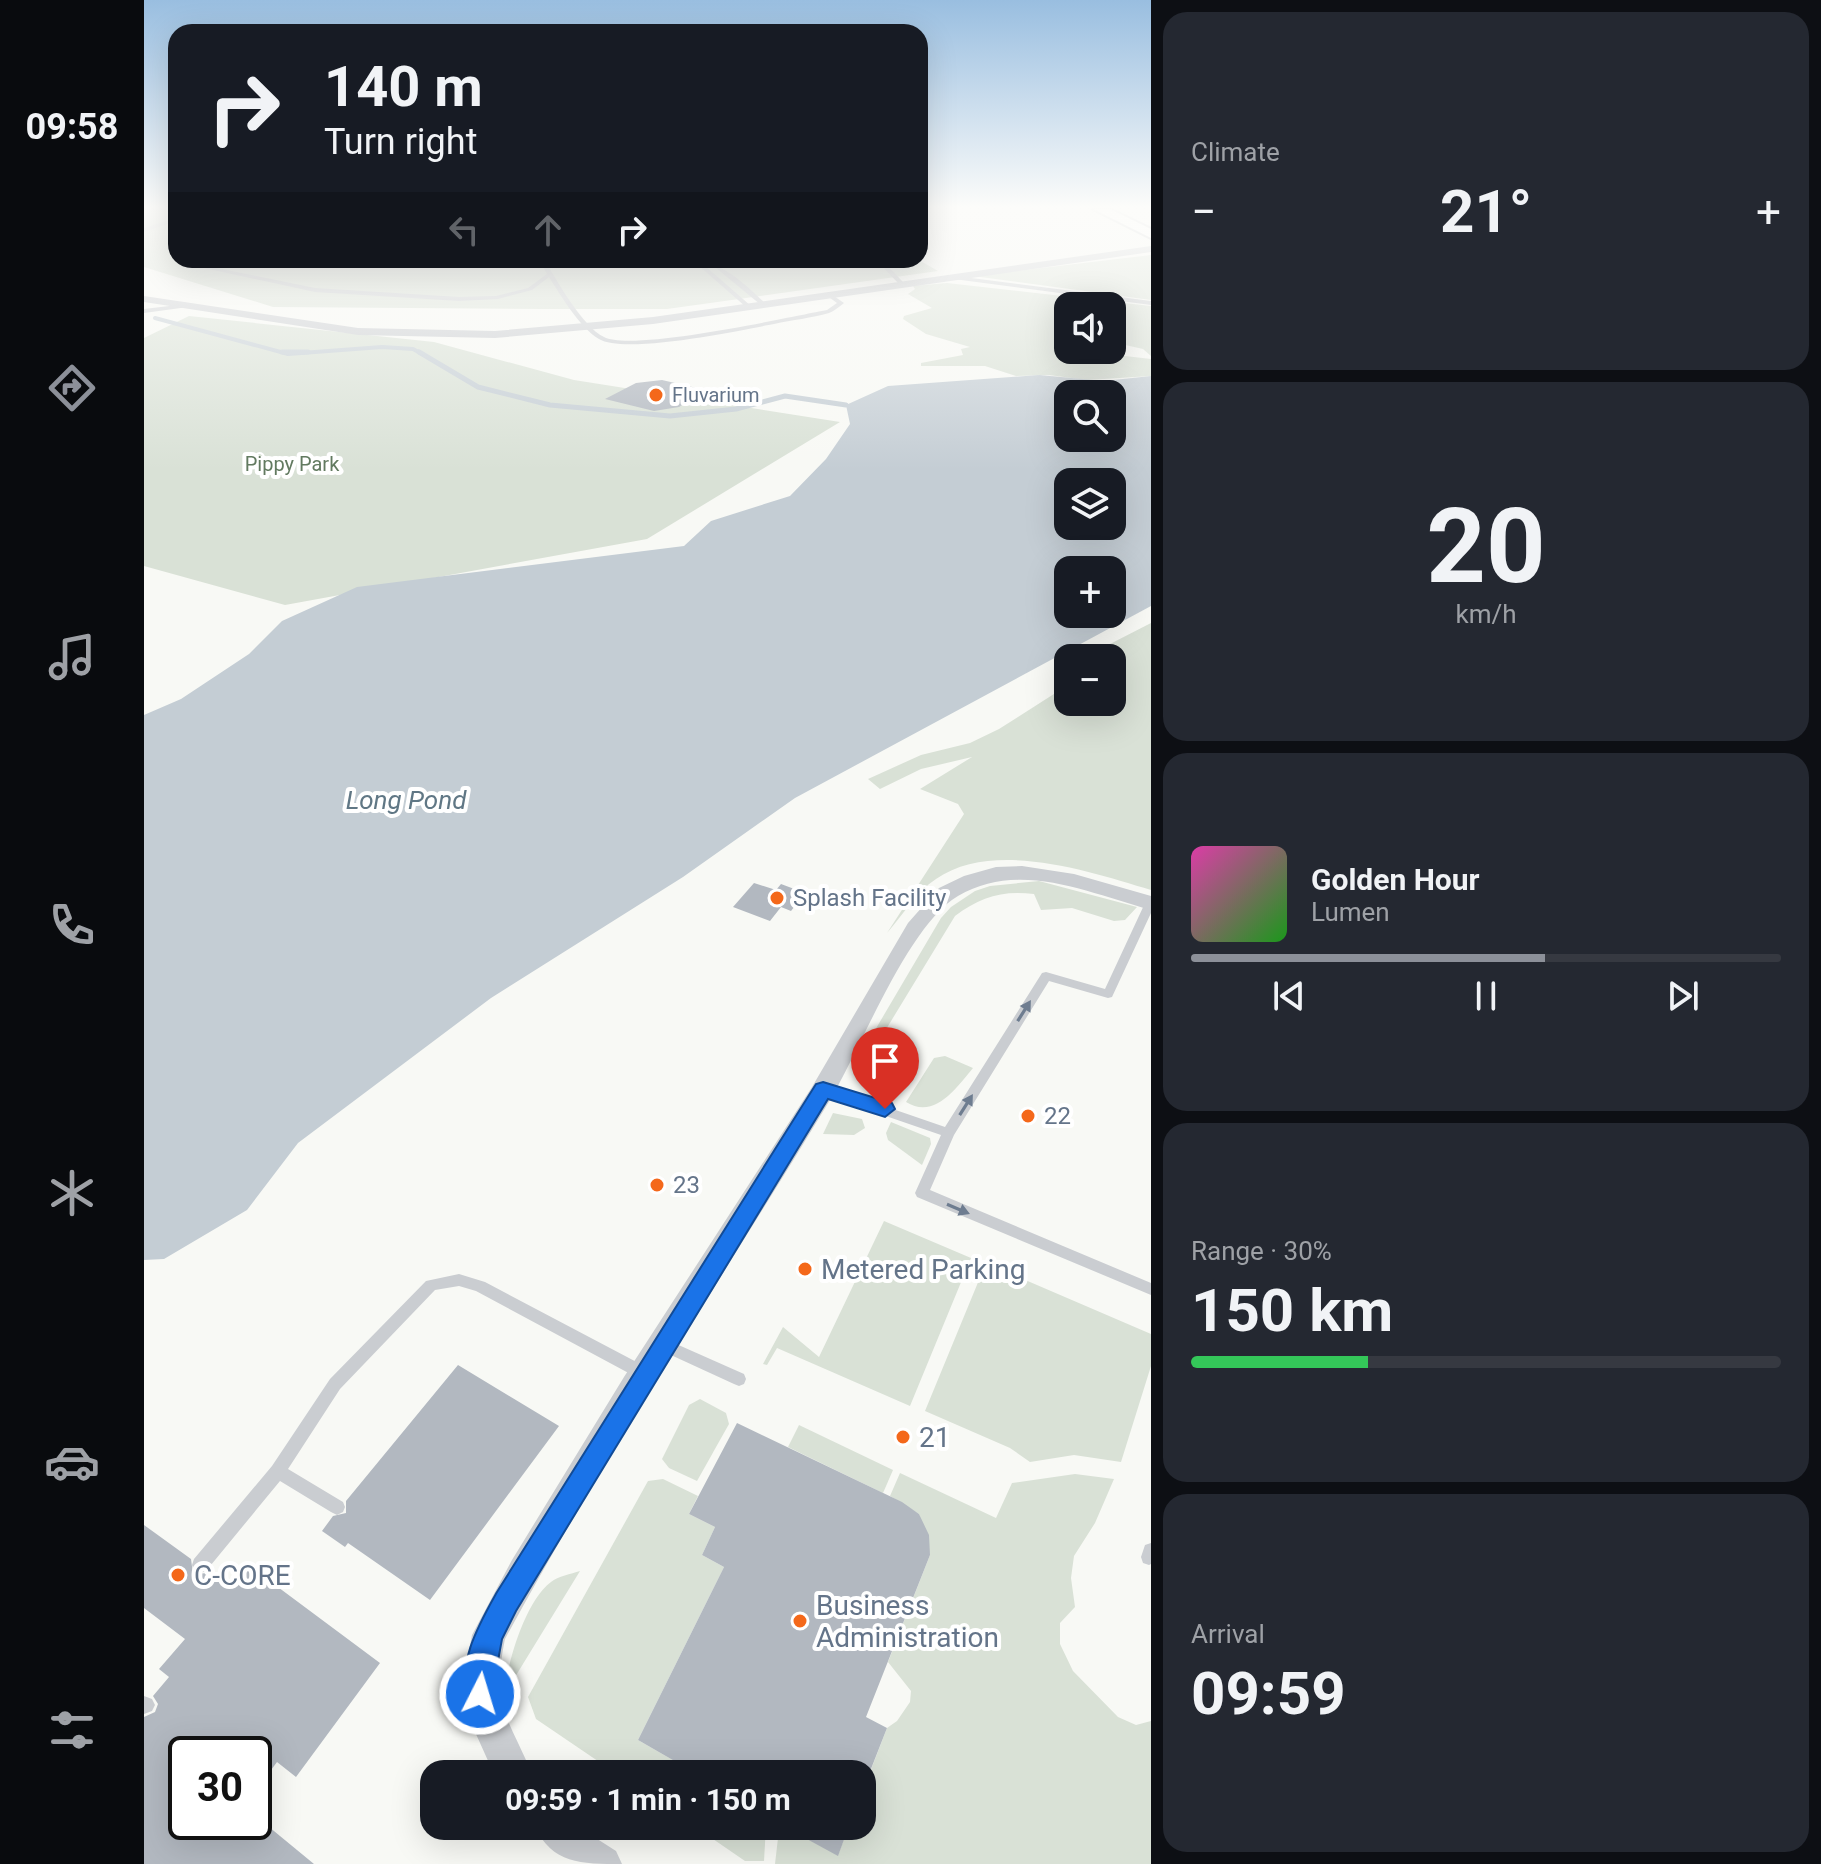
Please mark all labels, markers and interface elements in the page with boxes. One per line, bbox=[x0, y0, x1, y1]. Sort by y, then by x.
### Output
text: 140 m bbox=[324, 54, 483, 120]
icon: right bbox=[192, 56, 296, 160]
text: 09:58 bbox=[26, 106, 118, 148]
text: Turn right bbox=[324, 121, 477, 163]
text: Climate bbox=[1191, 137, 1280, 167]
text: 21° bbox=[1440, 176, 1532, 247]
text: − bbox=[1191, 186, 1216, 238]
text: + bbox=[1756, 186, 1781, 238]
icon: left bbox=[442, 208, 486, 252]
icon: ahead bbox=[526, 208, 570, 252]
icon: right bbox=[610, 208, 654, 252]
map controls bbox=[1054, 292, 1126, 716]
button: sound bbox=[1054, 292, 1126, 364]
icon: directions bbox=[44, 360, 100, 416]
button: search bbox=[1054, 380, 1126, 452]
place label: Fluvarium bbox=[672, 383, 760, 407]
marker: Fluvarium bbox=[647, 386, 665, 404]
park label: Pippy Park bbox=[245, 452, 340, 476]
button: layers bbox=[1054, 468, 1126, 540]
text: 20 bbox=[1426, 486, 1546, 607]
button: + bbox=[1054, 556, 1126, 628]
text: km/h bbox=[1455, 599, 1517, 629]
icon: music bbox=[44, 629, 100, 685]
button: − bbox=[1054, 644, 1126, 716]
water label: Long Pond bbox=[346, 785, 467, 815]
text: Golden Hour bbox=[1311, 862, 1480, 897]
place label: Splash Facility bbox=[793, 884, 947, 912]
marker: Splash Facility bbox=[768, 889, 786, 907]
icon: phone bbox=[44, 897, 100, 953]
text: Lumen bbox=[1311, 897, 1390, 927]
icon: previous bbox=[1267, 974, 1311, 1018]
icon: pause bbox=[1464, 974, 1508, 1018]
icon: next bbox=[1661, 974, 1705, 1018]
one-way arrow bbox=[1017, 1001, 1032, 1022]
pin bbox=[851, 1027, 919, 1109]
icon: arrive bbox=[863, 1039, 907, 1083]
one-way arrow bbox=[958, 1094, 972, 1116]
place label: 22 bbox=[1044, 1102, 1071, 1130]
marker: 22 bbox=[1019, 1107, 1037, 1125]
icon: climate bbox=[44, 1165, 100, 1221]
place label: 23 bbox=[673, 1171, 700, 1199]
marker: 23 bbox=[648, 1176, 666, 1194]
one-way arrow bbox=[946, 1202, 970, 1215]
text: Range · 30% bbox=[1191, 1236, 1332, 1266]
place label: Metered Parking bbox=[821, 1253, 1026, 1286]
marker: Metered Parking bbox=[796, 1260, 814, 1278]
text: 150 km bbox=[1191, 1275, 1393, 1346]
place label: 21 bbox=[919, 1421, 950, 1454]
marker: 21 bbox=[894, 1428, 912, 1446]
icon: car bbox=[44, 1434, 100, 1490]
place label: C-CORE bbox=[194, 1559, 291, 1592]
marker: C-CORE bbox=[169, 1566, 187, 1584]
place label: Business Administration bbox=[816, 1589, 999, 1654]
marker: Business Administration bbox=[791, 1612, 809, 1630]
text: Arrival bbox=[1191, 1619, 1265, 1649]
position arrow bbox=[438, 1652, 522, 1736]
text: 09:59 bbox=[1191, 1658, 1346, 1729]
icon: filters bbox=[44, 1702, 100, 1758]
speed limit sign: 30 bbox=[168, 1736, 272, 1840]
text: 09:59 · 1 min · 150 m bbox=[505, 1782, 791, 1817]

